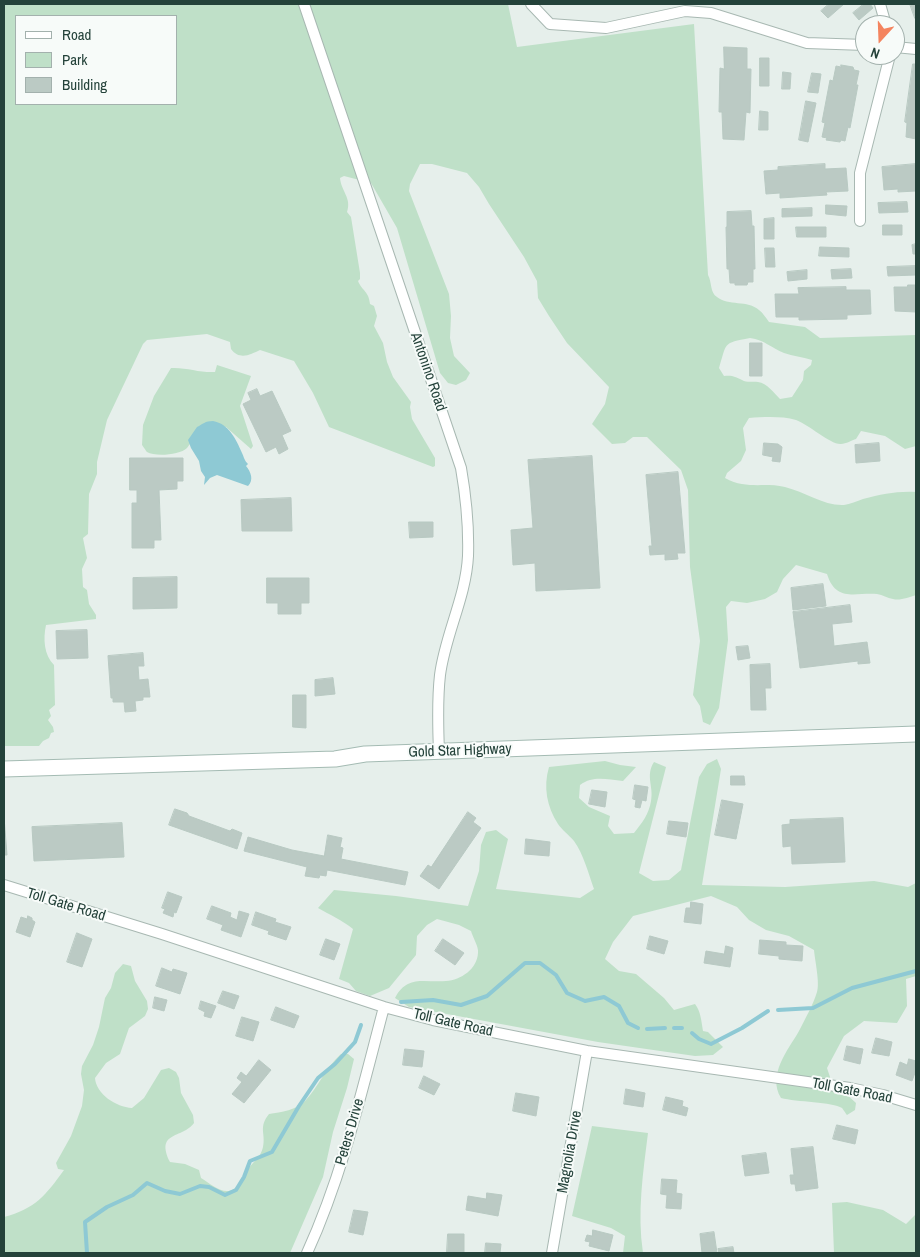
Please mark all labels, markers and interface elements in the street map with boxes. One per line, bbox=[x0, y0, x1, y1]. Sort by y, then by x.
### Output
legend bbox=[15, 15, 178, 105]
north arrow bbox=[855, 15, 905, 65]
text: Road bbox=[62, 24, 91, 45]
text: N bbox=[868, 43, 882, 63]
text: Park bbox=[62, 49, 87, 70]
text: Building bbox=[62, 74, 107, 95]
street label: Antonino Road bbox=[406, 330, 450, 414]
street label: Gold Star Highway bbox=[408, 740, 512, 762]
street label: Toll Gate Road bbox=[24, 884, 108, 926]
street label: Toll Gate Road bbox=[411, 1005, 495, 1041]
street label: Toll Gate Road bbox=[810, 1074, 894, 1108]
street label: Peters Drive bbox=[332, 1097, 368, 1167]
street label: Magnolia Drive bbox=[554, 1109, 586, 1195]

